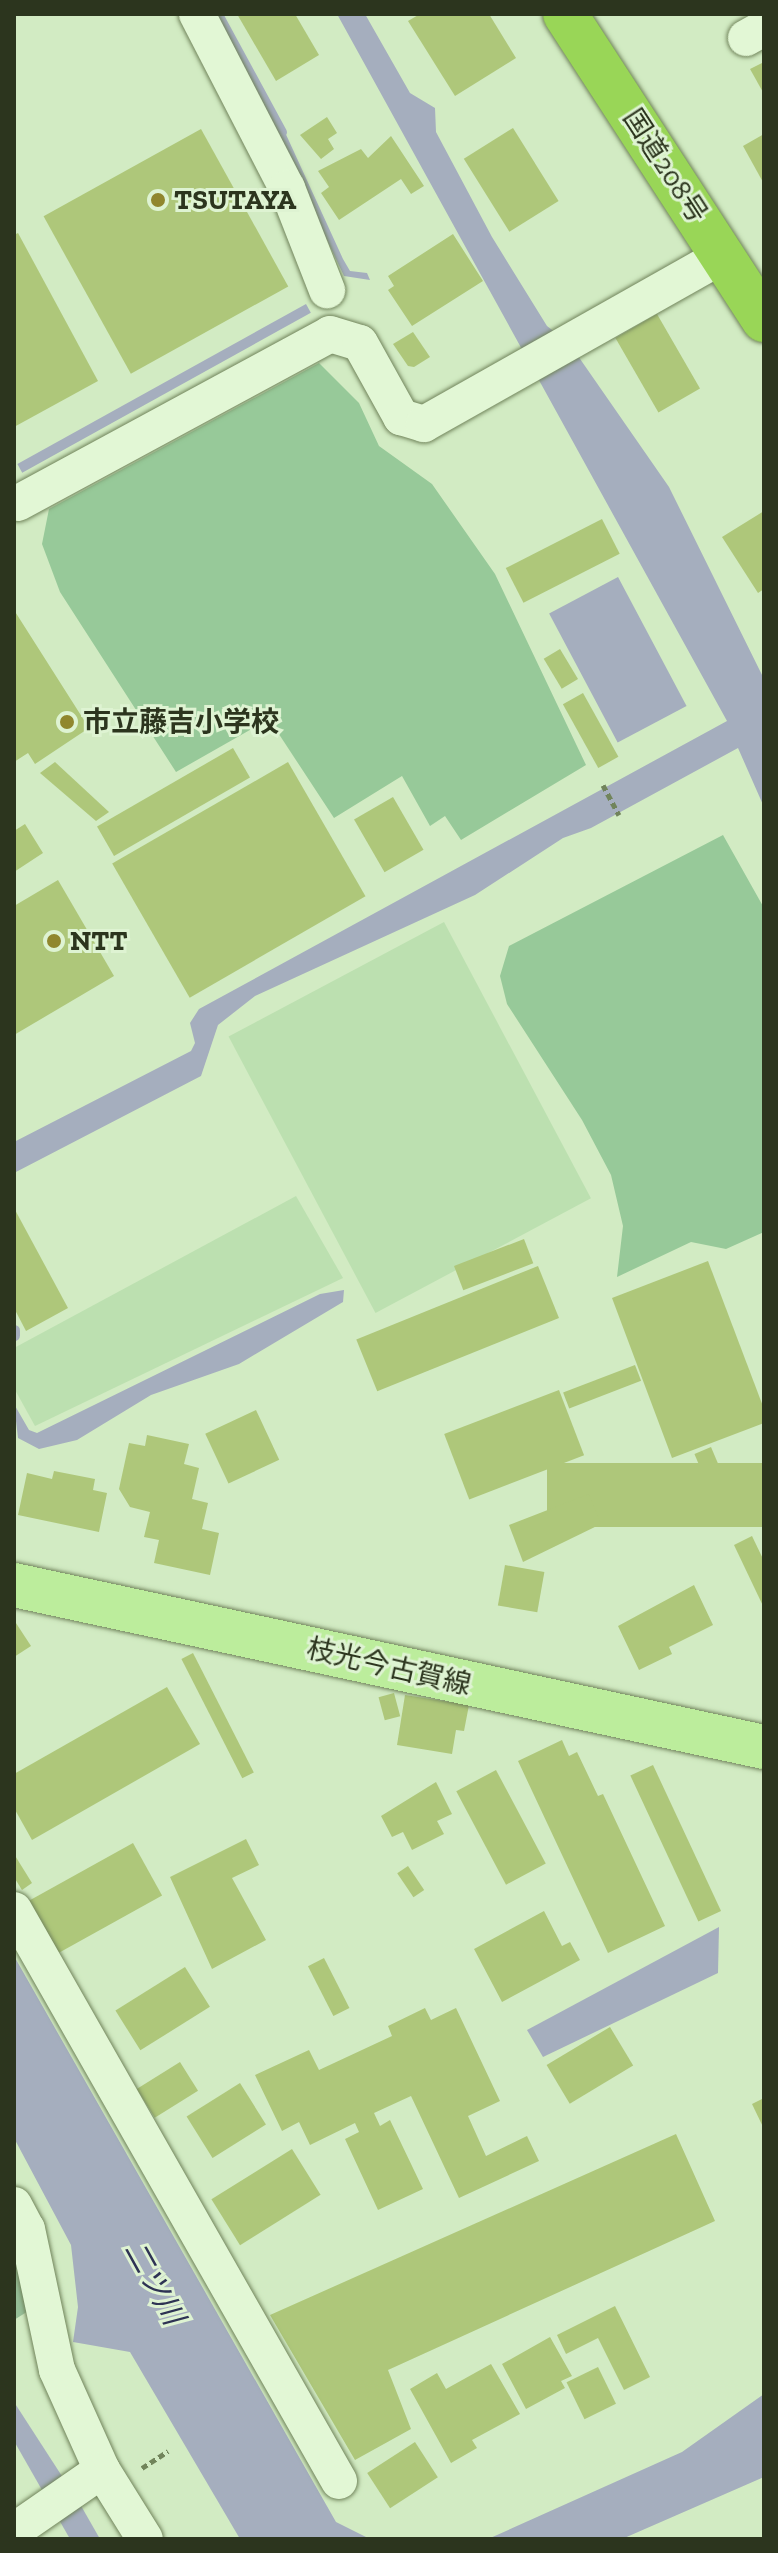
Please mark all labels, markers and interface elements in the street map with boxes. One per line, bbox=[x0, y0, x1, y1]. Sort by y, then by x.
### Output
street label: 国道208号 bbox=[616, 102, 714, 230]
place label: TSUTAYA bbox=[174, 183, 296, 217]
marker: TSUTAYA bbox=[149, 191, 167, 209]
place label: 市立藤吉小学校 bbox=[83, 705, 279, 739]
marker: 市立藤吉小学校 bbox=[58, 713, 76, 731]
place label: NTT bbox=[70, 924, 128, 958]
marker: NTT bbox=[45, 932, 63, 950]
street label: 枝光今古賀線 bbox=[303, 1632, 475, 1702]
water label: 二ツ川 bbox=[116, 2235, 192, 2331]

